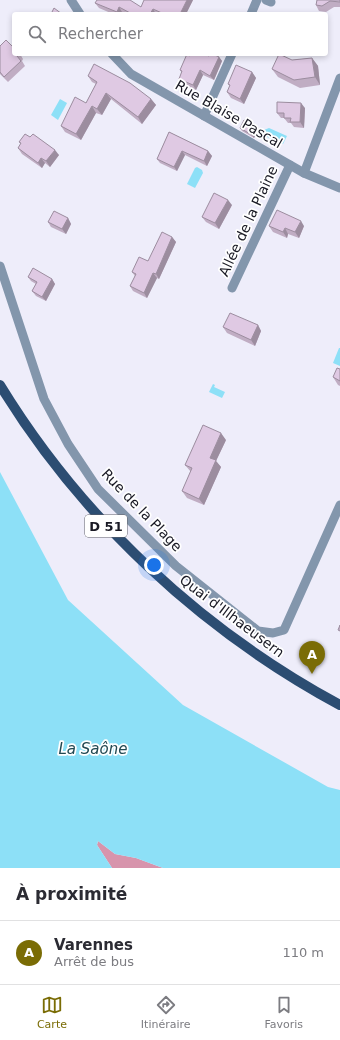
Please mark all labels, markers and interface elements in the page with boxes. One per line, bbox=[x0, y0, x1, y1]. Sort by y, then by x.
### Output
search box bbox=[12, 12, 328, 56]
icon: search bbox=[26, 23, 48, 45]
text: Rechercher bbox=[58, 25, 143, 43]
street label: Rue Blaise Pascal bbox=[173, 77, 285, 151]
street label: Allée de la Plaine bbox=[215, 163, 281, 279]
street label: Rue de la Plage bbox=[99, 465, 185, 555]
road number: D 51 bbox=[85, 515, 127, 537]
your location bbox=[144, 555, 164, 575]
street label: Quai d'Illhaeusern bbox=[177, 571, 287, 661]
pin: A bbox=[299, 641, 325, 674]
water label: La Saône bbox=[59, 740, 127, 758]
text: À proximité bbox=[16, 884, 127, 904]
text: Varennes bbox=[54, 936, 133, 954]
text: A bbox=[24, 945, 34, 960]
text: 110 m bbox=[282, 945, 324, 960]
text: Arrêt de bus bbox=[54, 954, 134, 969]
tab: Carte bbox=[37, 994, 67, 1031]
tab: Itinéraire bbox=[141, 994, 191, 1031]
tab: Favoris bbox=[264, 994, 303, 1031]

